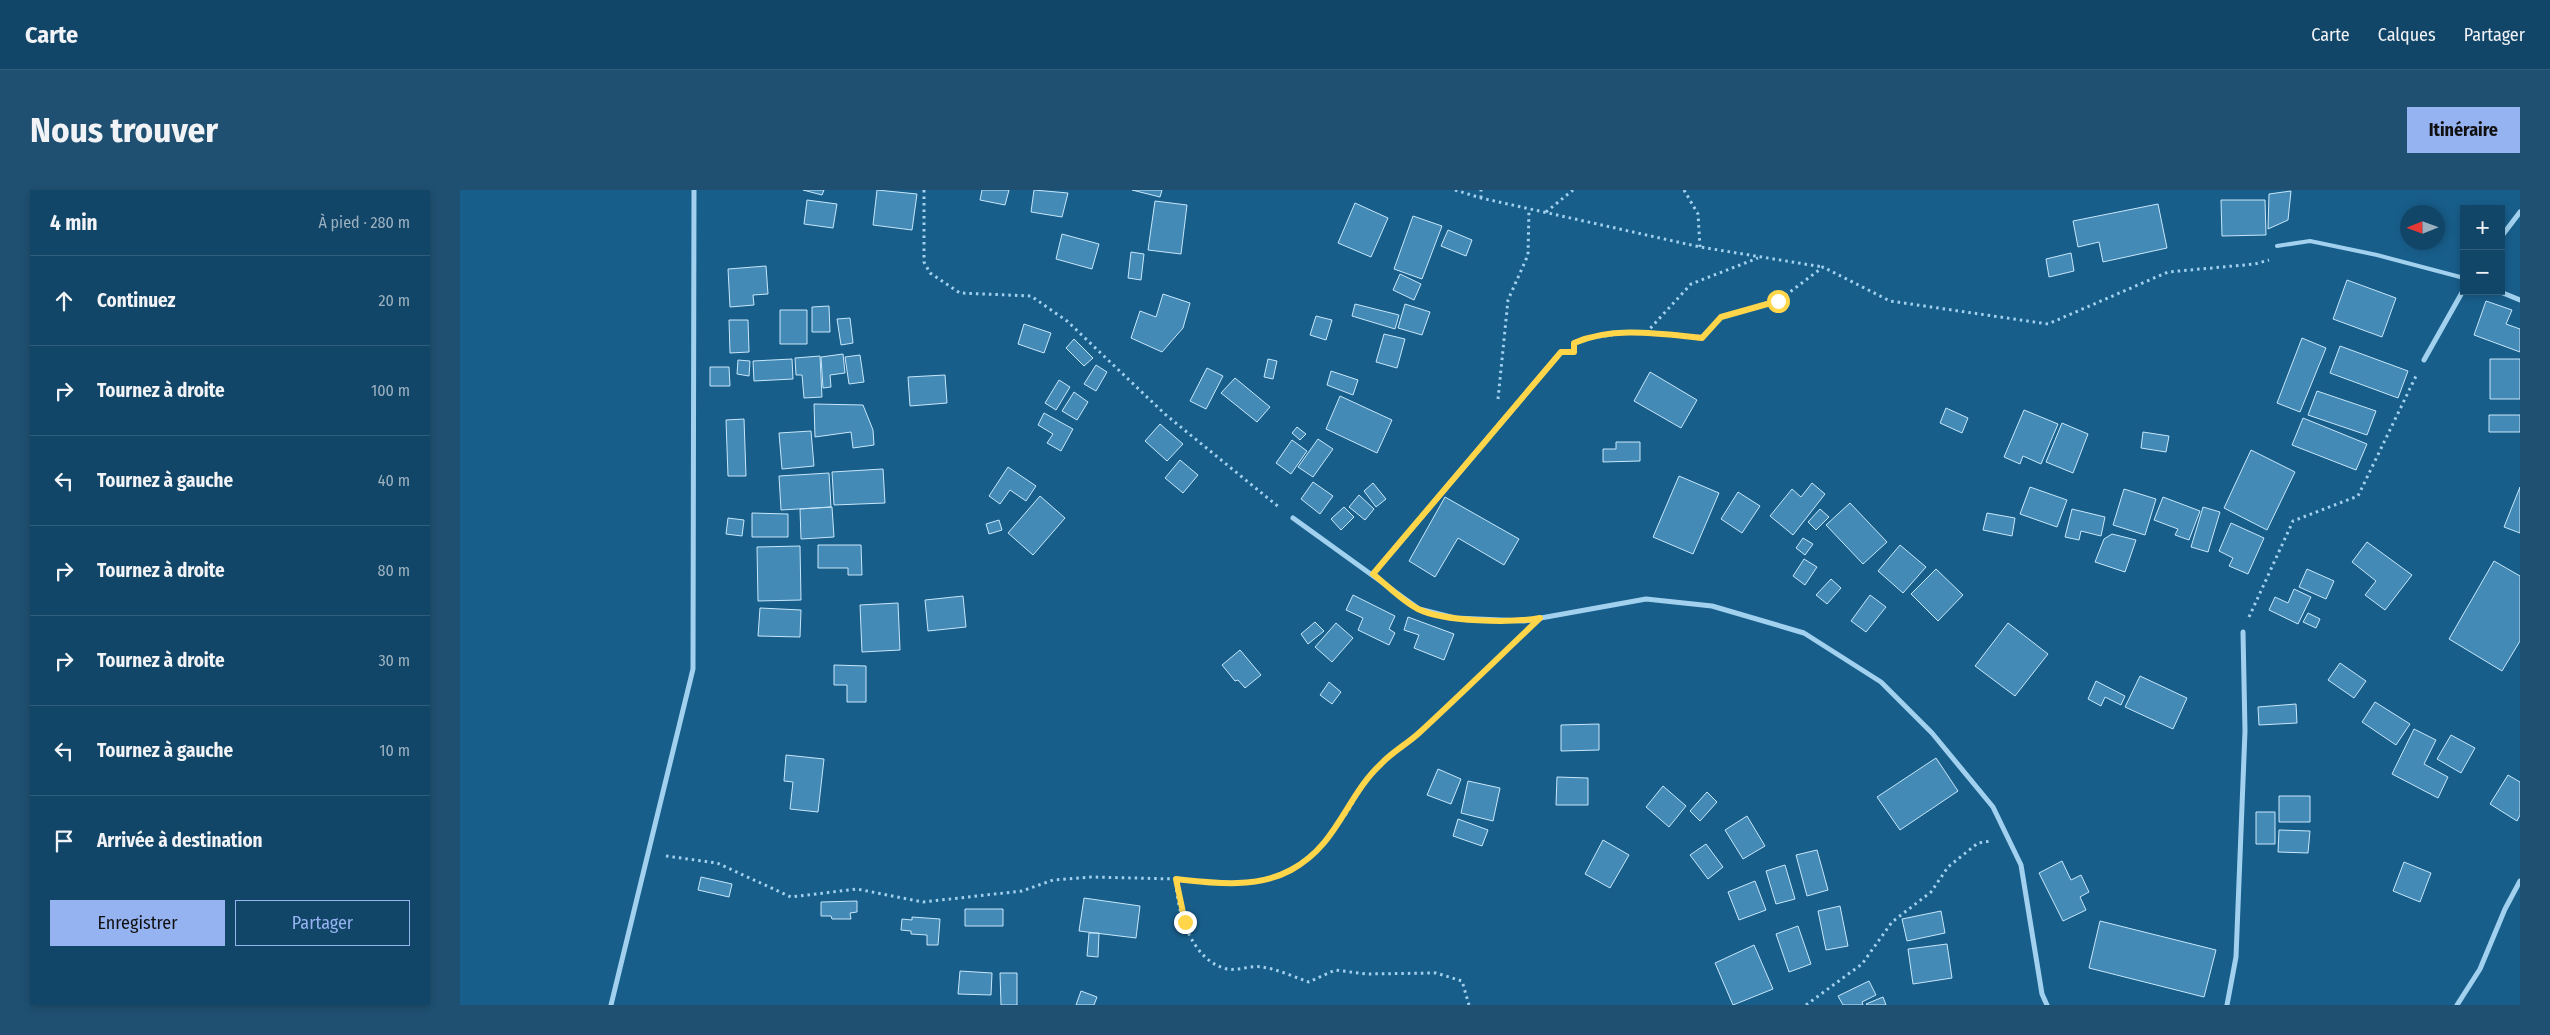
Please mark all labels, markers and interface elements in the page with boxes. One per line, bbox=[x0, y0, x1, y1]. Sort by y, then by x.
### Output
text: Carte bbox=[25, 21, 78, 49]
text: Carte bbox=[2311, 24, 2350, 46]
text: Calques bbox=[2378, 24, 2436, 46]
text: Partager bbox=[2464, 24, 2525, 46]
button: Itinéraire bbox=[2407, 107, 2520, 153]
text: Nous trouver bbox=[30, 109, 218, 151]
north arrow bbox=[2400, 205, 2445, 250]
map controls bbox=[2460, 205, 2505, 295]
button: + bbox=[2460, 205, 2505, 250]
text: 4 min bbox=[50, 210, 98, 236]
text: À pied · 280 m bbox=[318, 213, 410, 232]
button: − bbox=[2460, 250, 2505, 295]
icon: ahead bbox=[50, 287, 78, 315]
text: Continuez bbox=[97, 289, 176, 312]
route start bbox=[1767, 290, 1790, 313]
text: 20 m bbox=[379, 291, 410, 310]
icon: right bbox=[50, 377, 78, 405]
text: Tournez à droite bbox=[97, 379, 225, 402]
text: 100 m bbox=[371, 381, 410, 400]
icon: left bbox=[50, 467, 78, 495]
text: Tournez à gauche bbox=[97, 469, 233, 492]
text: 40 m bbox=[378, 471, 410, 490]
icon: right bbox=[50, 557, 78, 585]
text: Tournez à droite bbox=[97, 559, 225, 582]
text: 80 m bbox=[378, 561, 410, 580]
icon: right bbox=[50, 647, 78, 675]
text: Tournez à droite bbox=[97, 649, 225, 672]
text: 30 m bbox=[378, 651, 410, 670]
icon: left bbox=[50, 737, 78, 765]
text: Tournez à gauche bbox=[97, 739, 233, 762]
text: 10 m bbox=[379, 741, 410, 760]
icon: arrive bbox=[50, 827, 78, 855]
text: Arrivée à destination bbox=[97, 829, 263, 852]
button: Enregistrer bbox=[50, 900, 225, 946]
button: Partager bbox=[235, 900, 410, 946]
route end bbox=[1174, 911, 1197, 934]

